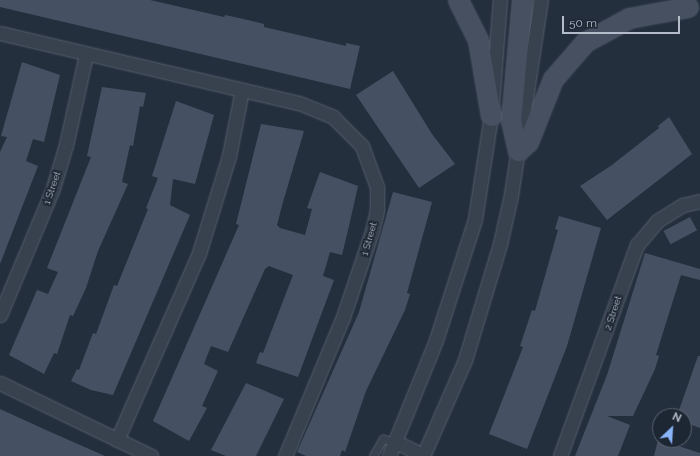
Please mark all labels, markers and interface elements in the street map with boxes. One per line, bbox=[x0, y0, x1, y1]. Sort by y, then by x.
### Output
scale bar bbox=[564, 8, 682, 34]
text: 50 m bbox=[569, 16, 597, 30]
street label: 1 Street bbox=[41, 170, 63, 206]
street label: 1 Street bbox=[358, 221, 380, 257]
street label: 2 Street bbox=[602, 294, 624, 332]
north arrow bbox=[652, 408, 692, 448]
text: N bbox=[670, 410, 683, 425]

